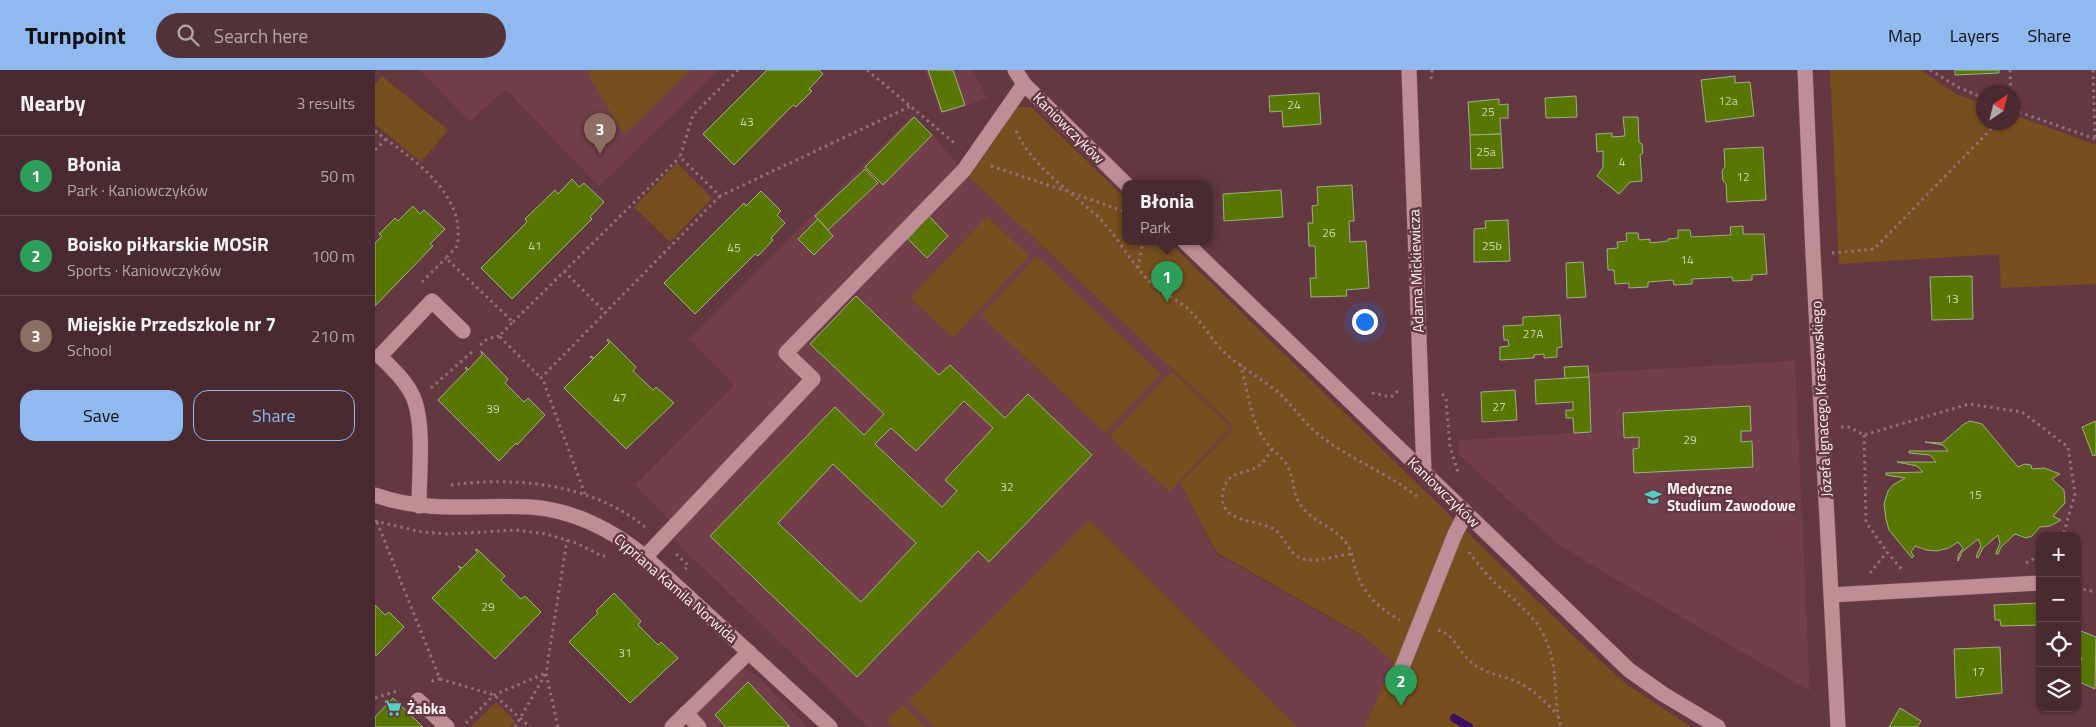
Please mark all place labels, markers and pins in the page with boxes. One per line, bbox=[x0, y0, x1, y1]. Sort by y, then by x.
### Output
pin: 3 bbox=[584, 113, 616, 154]
pin: 1 bbox=[1151, 261, 1183, 302]
place label: Medyczne Studium Zawodowe bbox=[1667, 477, 1796, 517]
school or university icon: Medyczne Studium Zawodowe bbox=[1643, 487, 1663, 507]
pin: 2 bbox=[1385, 665, 1417, 706]
place label: Żabka bbox=[407, 697, 447, 720]
supermarket icon: Żabka bbox=[383, 698, 403, 718]

